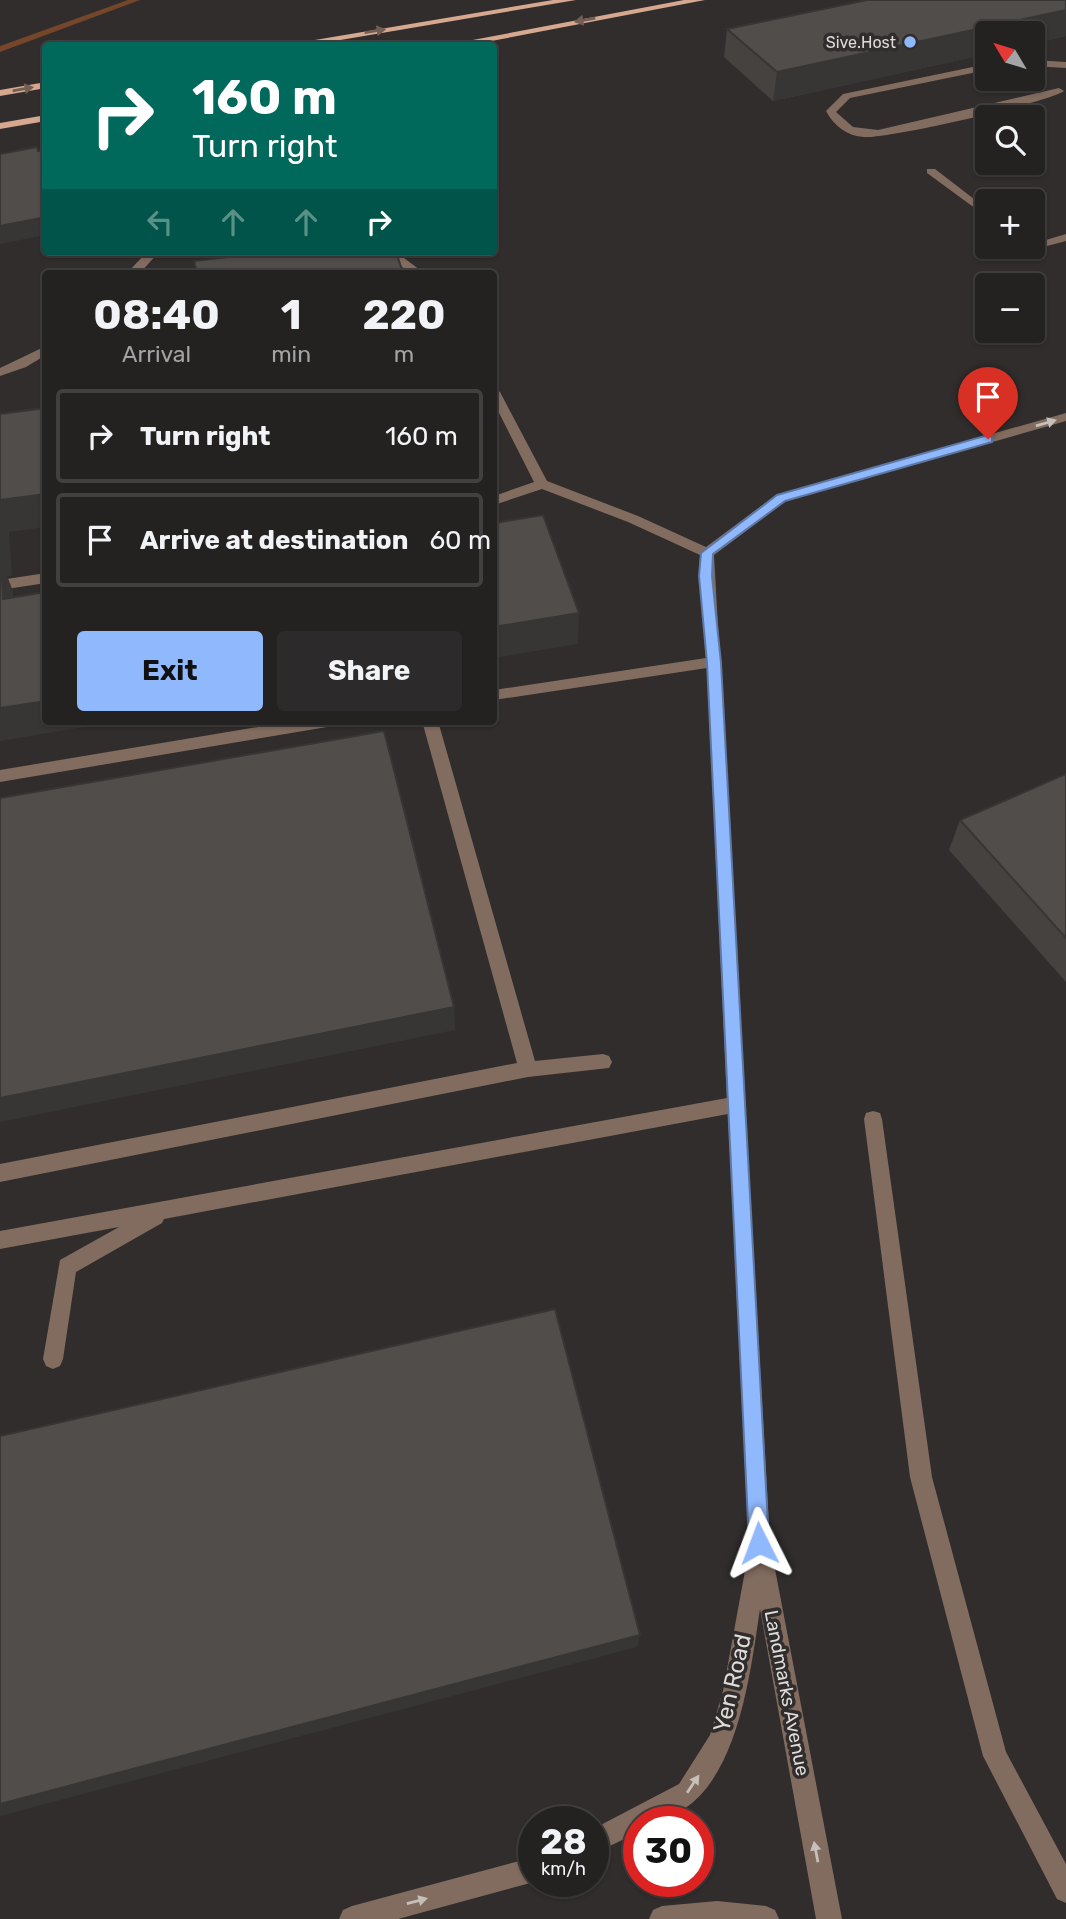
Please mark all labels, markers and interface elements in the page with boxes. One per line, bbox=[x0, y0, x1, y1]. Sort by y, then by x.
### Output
one-way arrow bbox=[574, 15, 596, 26]
north arrow bbox=[975, 21, 1045, 91]
map controls bbox=[975, 21, 1045, 343]
one-way arrow bbox=[364, 25, 386, 36]
place label: Sive.Host bbox=[826, 33, 896, 52]
marker: Sive.Host bbox=[902, 34, 918, 50]
text: 160 m bbox=[192, 68, 337, 126]
icon: right bbox=[77, 70, 168, 161]
one-way arrow bbox=[12, 83, 34, 94]
button: search bbox=[975, 105, 1045, 175]
text: Turn right bbox=[192, 127, 337, 165]
button: + bbox=[975, 189, 1045, 259]
icon: left bbox=[141, 203, 179, 241]
icon: ahead bbox=[214, 203, 252, 241]
icon: ahead bbox=[287, 203, 325, 241]
icon: right bbox=[360, 203, 398, 241]
button: − bbox=[975, 273, 1045, 343]
text: 08:40 bbox=[93, 290, 220, 340]
text: 1 bbox=[281, 290, 302, 340]
text: 220 bbox=[362, 290, 446, 340]
text: Arrival bbox=[122, 340, 191, 368]
text: min bbox=[271, 340, 311, 368]
text: m bbox=[394, 340, 414, 368]
pin bbox=[958, 367, 1018, 439]
icon: arrive bbox=[969, 378, 1007, 416]
icon: right bbox=[81, 417, 119, 455]
one-way arrow bbox=[1035, 417, 1056, 427]
text: Turn right bbox=[140, 421, 270, 452]
text: 160 m bbox=[385, 421, 458, 452]
icon: arrive bbox=[81, 521, 119, 559]
text: Arrive at destination bbox=[140, 525, 408, 556]
text: 60 m bbox=[429, 525, 491, 556]
button: Exit bbox=[77, 631, 263, 711]
button: Share bbox=[277, 631, 462, 711]
position arrow bbox=[722, 1506, 796, 1580]
street label: Landmarks Avenue bbox=[760, 1608, 814, 1778]
street label: Yen Road bbox=[707, 1631, 757, 1735]
one-way arrow bbox=[686, 1775, 700, 1793]
speed limit sign: 30 bbox=[623, 1806, 714, 1897]
text: 28 bbox=[540, 1821, 587, 1863]
one-way arrow bbox=[811, 1841, 822, 1863]
text: km/h bbox=[541, 1858, 586, 1880]
one-way arrow bbox=[406, 1895, 428, 1906]

